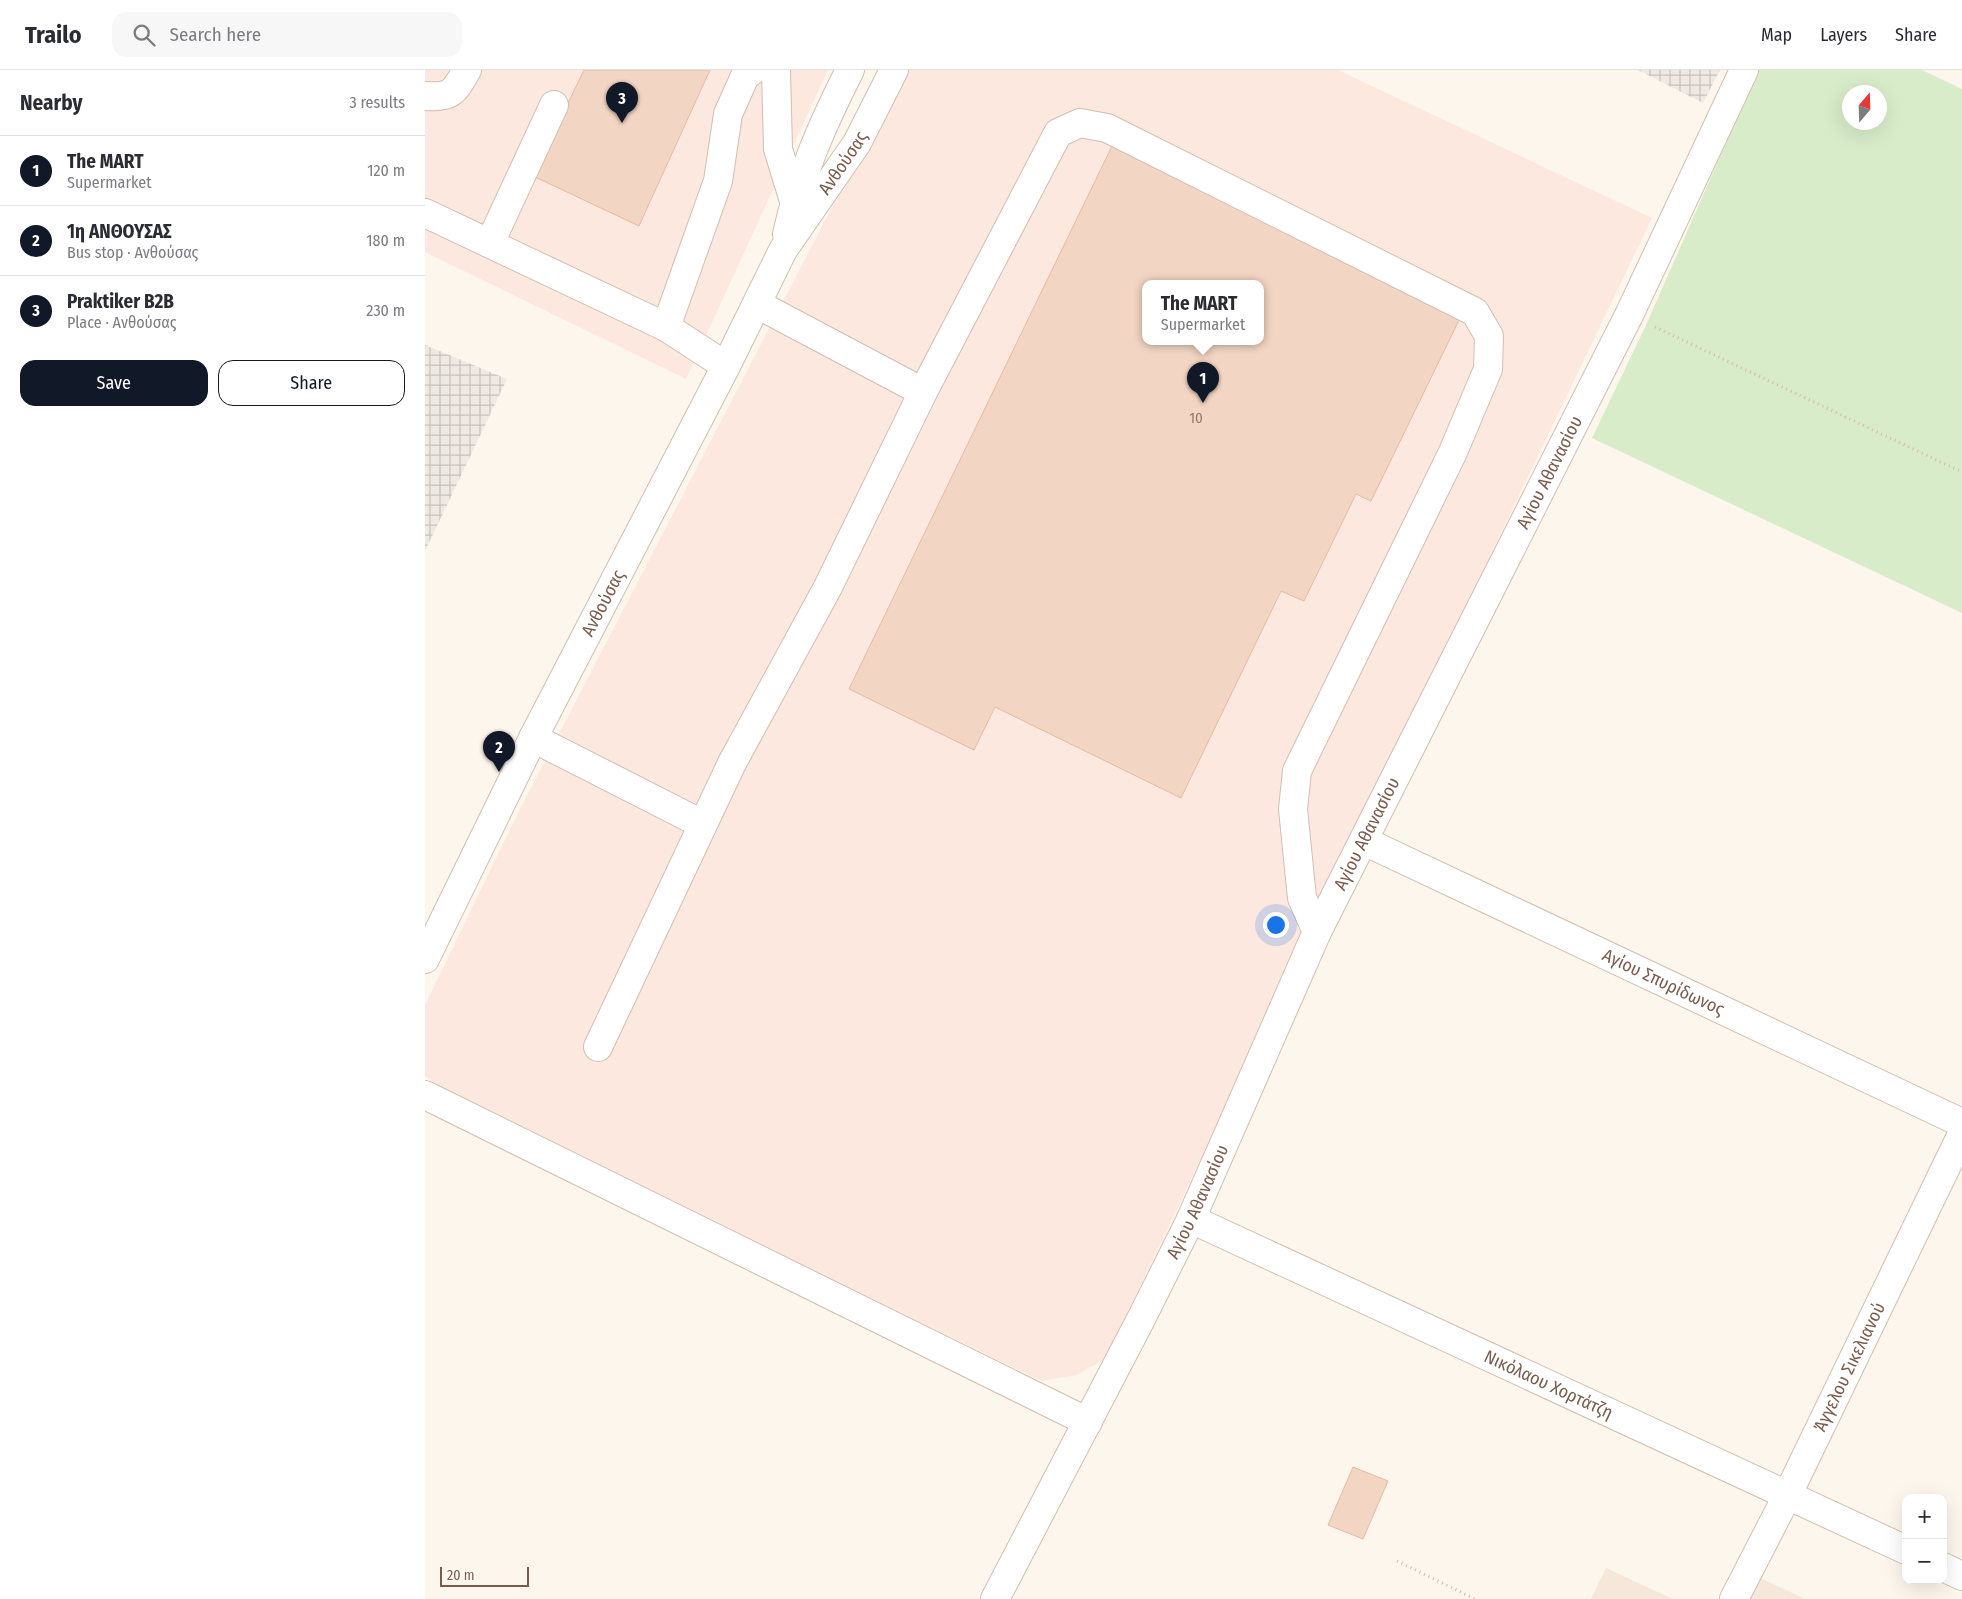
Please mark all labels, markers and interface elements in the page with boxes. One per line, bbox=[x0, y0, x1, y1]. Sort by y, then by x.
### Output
search box bbox=[112, 12, 462, 57]
text: Trailo bbox=[25, 21, 82, 49]
icon: search bbox=[130, 21, 158, 49]
text: Search here bbox=[170, 23, 261, 46]
text: Map bbox=[1761, 24, 1792, 46]
text: Layers bbox=[1820, 24, 1867, 46]
text: Share bbox=[1895, 24, 1937, 46]
pin: 3 bbox=[606, 82, 638, 123]
north arrow bbox=[1842, 85, 1887, 130]
text: Nearby bbox=[20, 90, 82, 116]
text: 3 results bbox=[349, 93, 405, 112]
street label: Ανθούσας bbox=[814, 127, 872, 199]
text: The MART bbox=[67, 150, 143, 173]
text: 1 bbox=[33, 161, 39, 180]
text: 120 m bbox=[367, 161, 405, 180]
text: Supermarket bbox=[67, 173, 151, 192]
text: 1η ΑΝΘΟΥΣΑΣ bbox=[67, 220, 172, 243]
text: 2 bbox=[32, 231, 40, 250]
text: 180 m bbox=[366, 231, 405, 250]
text: Bus stop · Ανθούσας bbox=[67, 243, 198, 262]
popup bbox=[1142, 280, 1264, 345]
text: Praktiker B2B bbox=[67, 290, 174, 313]
text: The MART bbox=[1161, 292, 1237, 315]
text: 3 bbox=[32, 301, 40, 320]
text: 230 m bbox=[366, 301, 405, 320]
text: Place · Ανθούσας bbox=[67, 313, 176, 332]
text: Supermarket bbox=[1161, 315, 1245, 334]
button: Save bbox=[20, 360, 208, 406]
button: Share bbox=[218, 360, 405, 406]
pin: 1 bbox=[1187, 362, 1219, 403]
house number: 10 bbox=[1189, 409, 1203, 427]
street label: Αγίου Αθανασίου bbox=[1512, 412, 1587, 532]
street label: Ανθούσας bbox=[577, 566, 630, 640]
pin: 2 bbox=[483, 731, 515, 772]
street label: Αγίου Αθανασίου bbox=[1329, 774, 1404, 894]
your location bbox=[1263, 912, 1289, 938]
street label: Αγίου Σπυρίδωνος bbox=[1599, 944, 1728, 1021]
street label: Αγίου Αθανασίου bbox=[1162, 1141, 1233, 1263]
street label: Άγγελου Σικελιανού bbox=[1809, 1299, 1890, 1436]
street label: Νικόλαου Χορτάτζη bbox=[1481, 1345, 1616, 1424]
map controls bbox=[1902, 1494, 1947, 1584]
button: + bbox=[1902, 1494, 1947, 1539]
button: − bbox=[1902, 1539, 1947, 1584]
scale bar bbox=[440, 1564, 529, 1587]
text: 20 m bbox=[447, 1567, 475, 1584]

